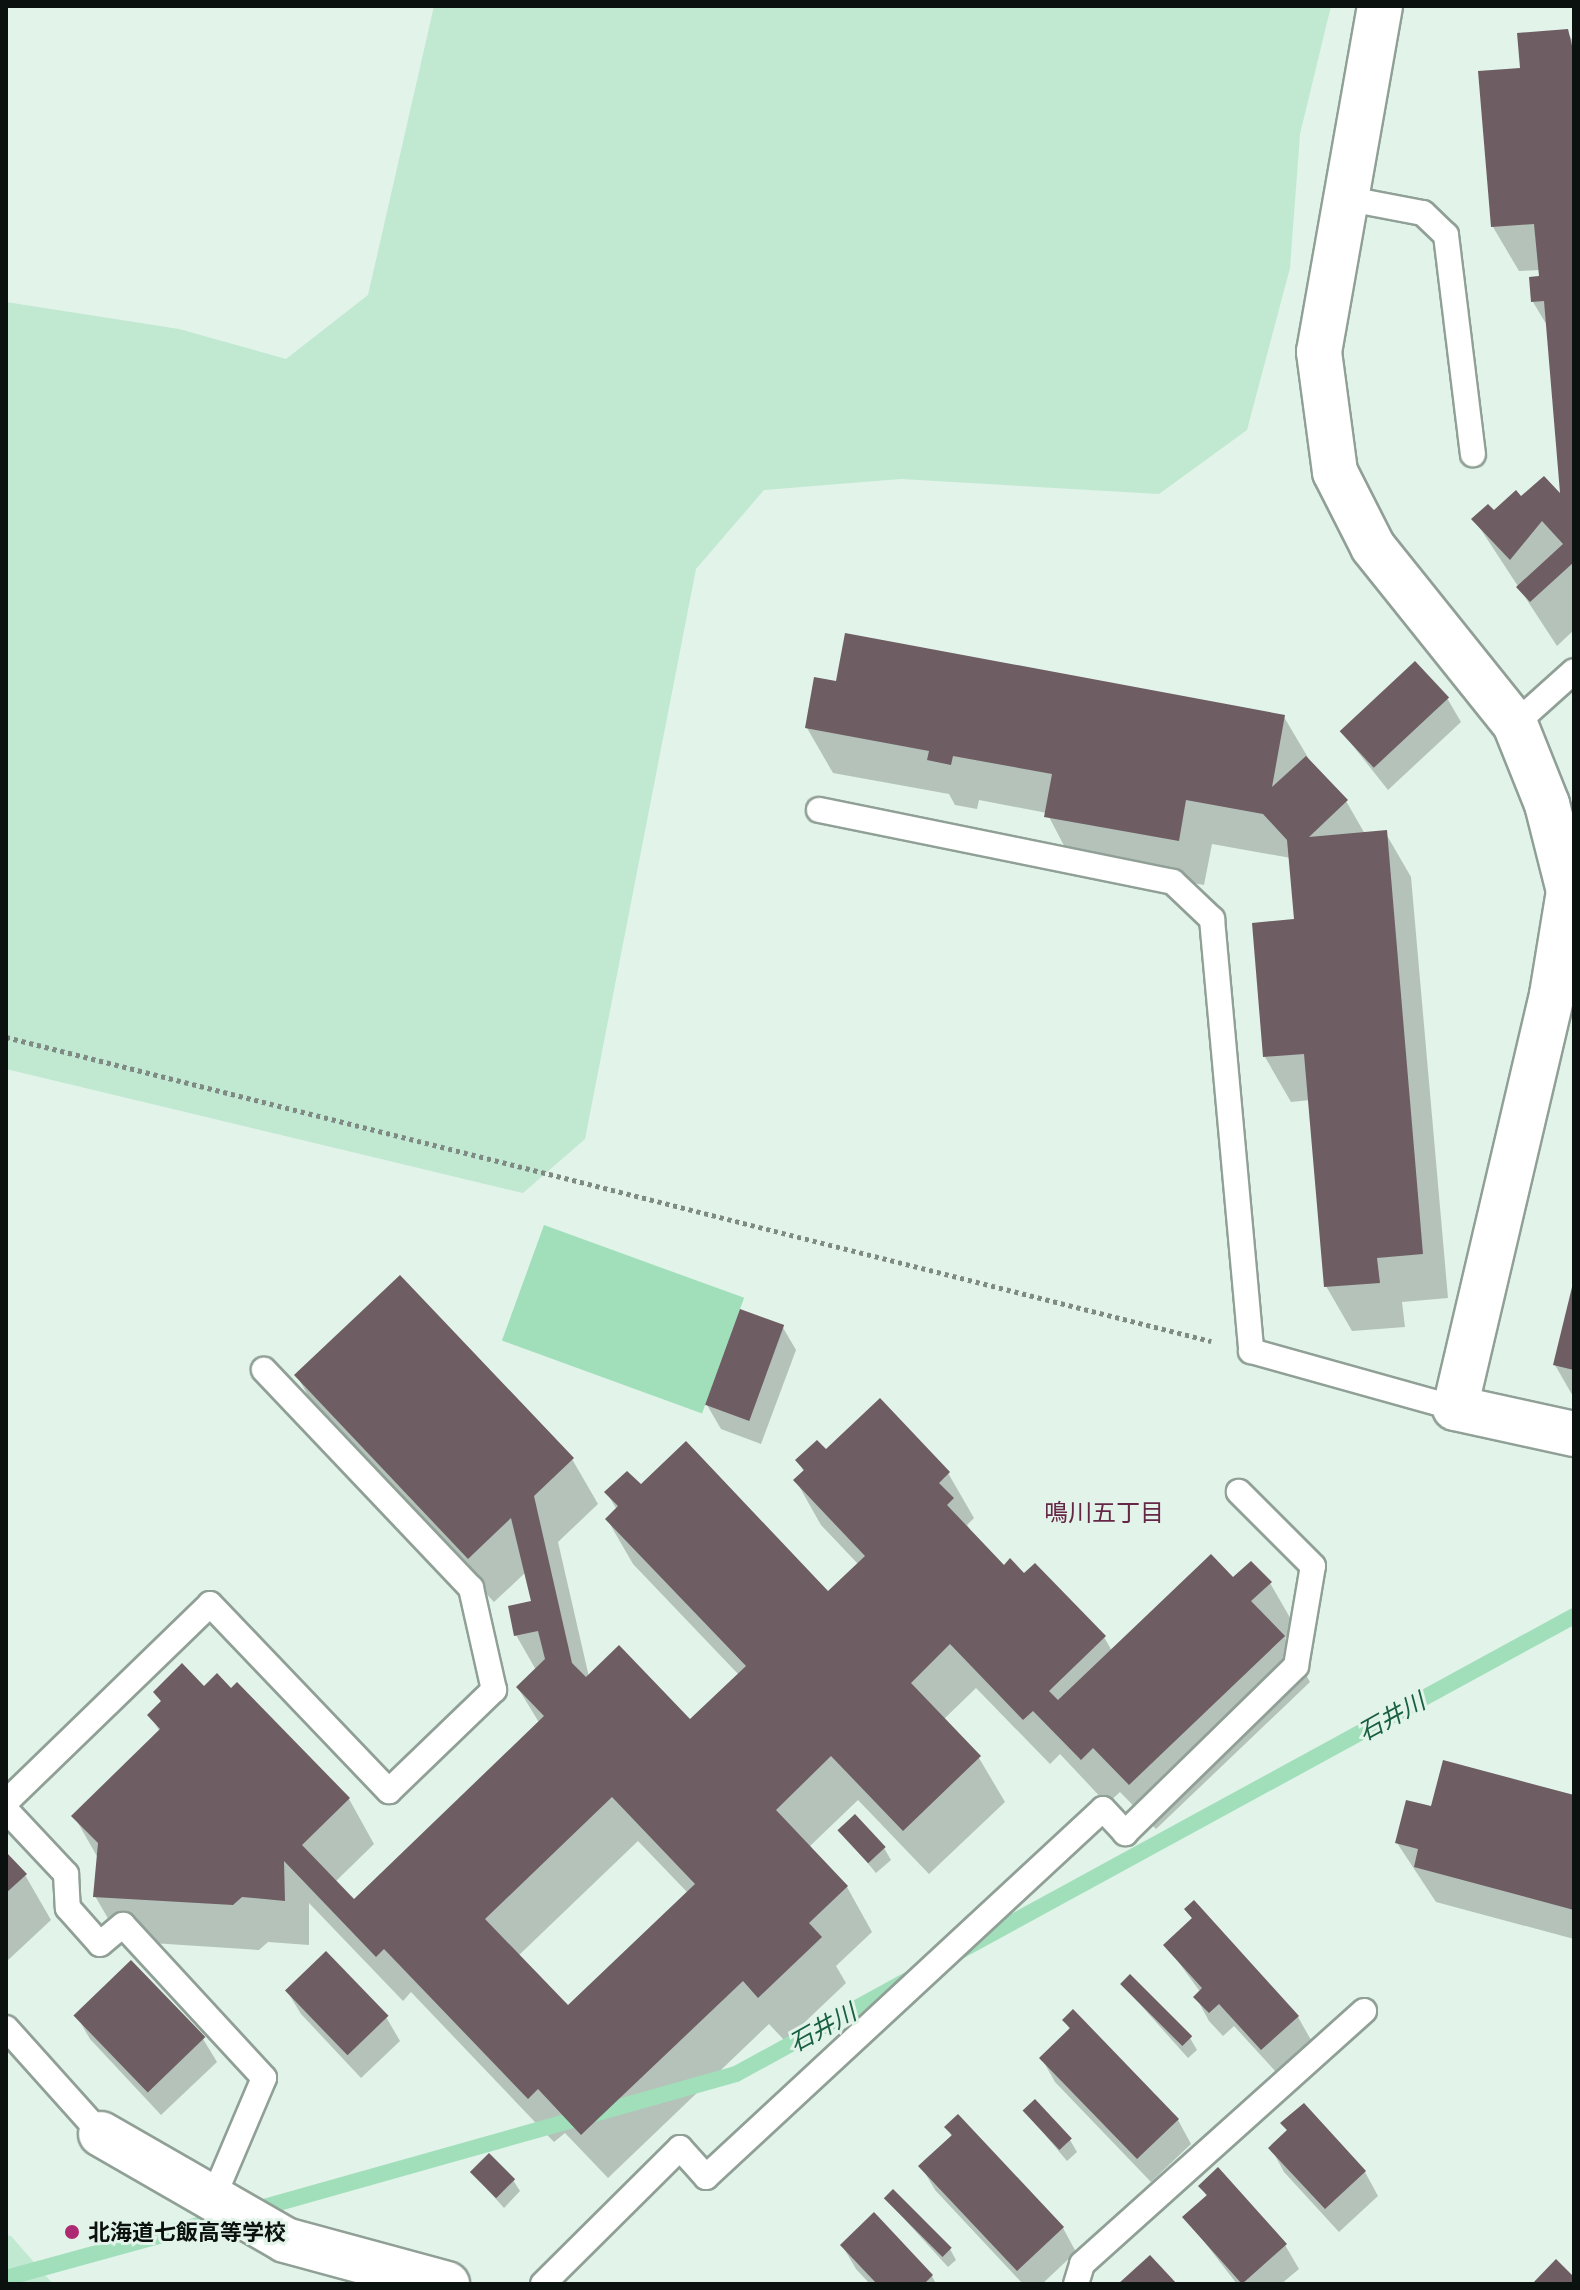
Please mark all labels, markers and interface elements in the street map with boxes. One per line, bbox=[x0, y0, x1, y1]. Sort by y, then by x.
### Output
district label: 鳴川五丁目 bbox=[1044, 1498, 1164, 1526]
water label: 石井川 bbox=[1353, 1686, 1429, 1746]
water label: 石井川 bbox=[784, 1997, 860, 2057]
place label: 北海道七飯高等学校 bbox=[88, 2219, 286, 2245]
marker: 北海道七飯高等学校 bbox=[63, 2223, 81, 2241]

